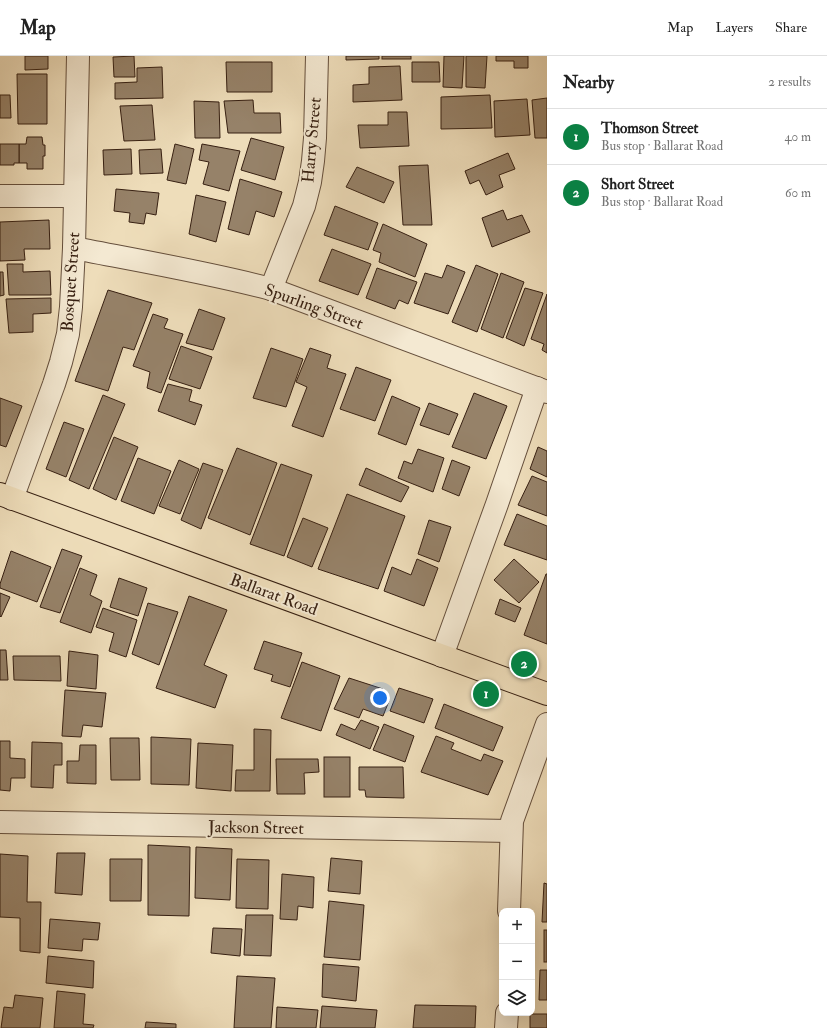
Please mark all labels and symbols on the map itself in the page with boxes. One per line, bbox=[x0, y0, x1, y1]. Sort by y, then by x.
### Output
street label: Harry Street bbox=[297, 96, 327, 184]
street label: Bosquet Street bbox=[57, 231, 84, 333]
street label: Spurling Street bbox=[261, 279, 367, 335]
street label: Ballarat Road bbox=[227, 569, 321, 620]
pin: 2 bbox=[511, 649, 537, 679]
pin: 1 bbox=[473, 679, 499, 709]
your location bbox=[370, 688, 390, 708]
street label: Jackson Street bbox=[207, 816, 304, 840]

